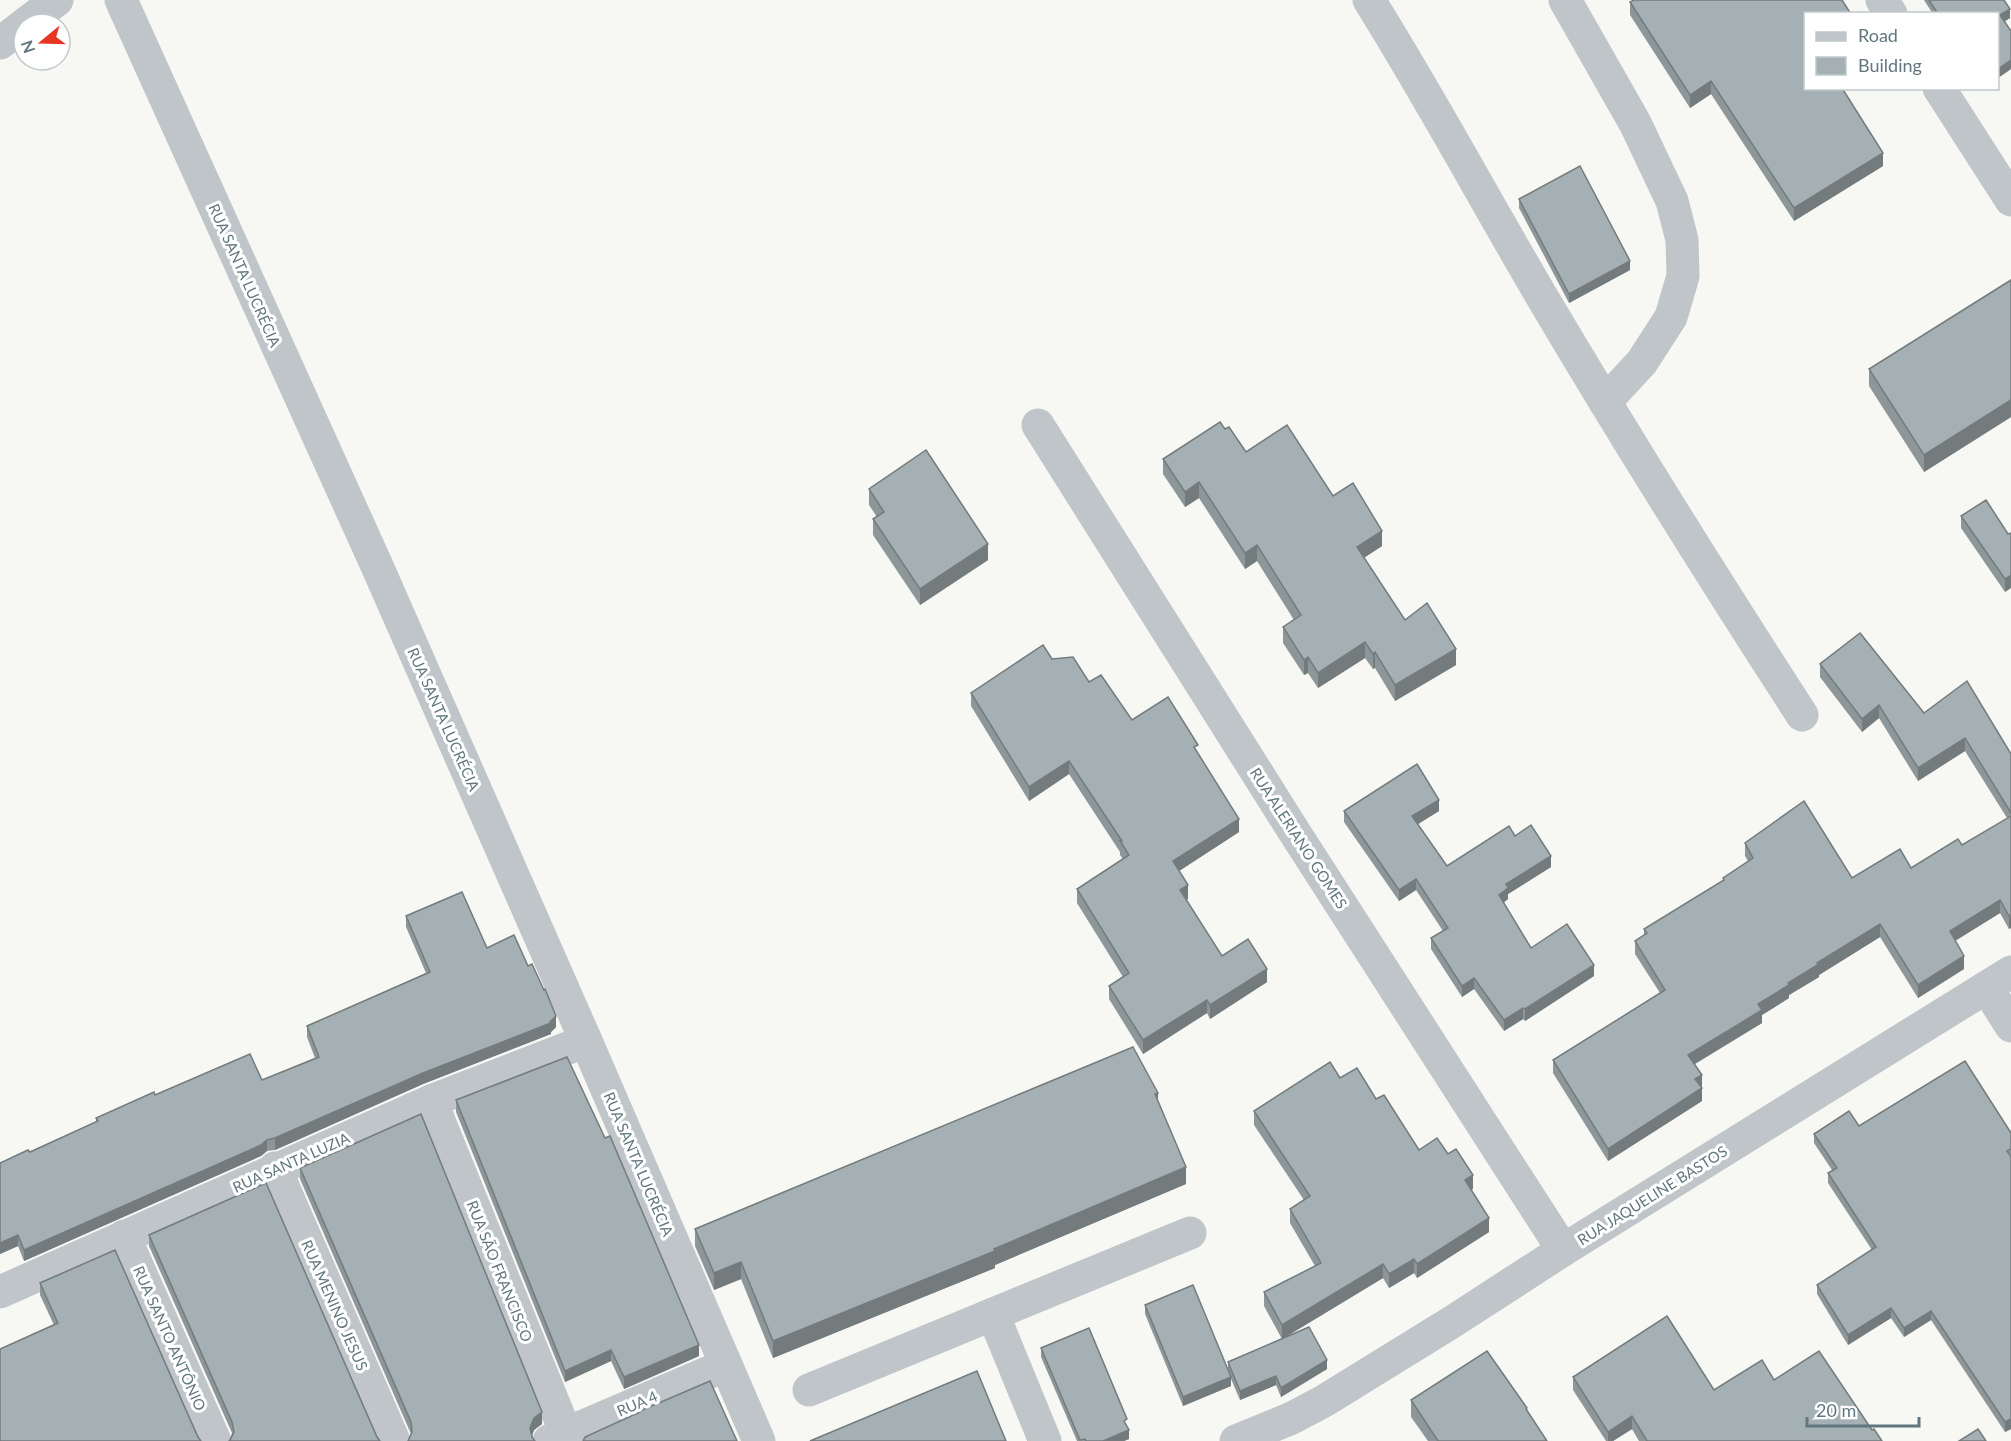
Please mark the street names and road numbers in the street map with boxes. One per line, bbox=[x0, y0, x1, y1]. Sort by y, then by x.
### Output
street label: RUA SANTA LUCRÉCIA bbox=[205, 201, 285, 350]
street label: RUA SANTA LUCRÉCIA bbox=[404, 645, 484, 794]
street label: RUA ALERIANO GOMES bbox=[1247, 764, 1351, 912]
street label: RUA SANTA LUCRÉCIA bbox=[600, 1089, 678, 1240]
street label: RUA SANTA LUZIA bbox=[230, 1128, 353, 1196]
street label: RUA JAQUELINE BASTOS bbox=[1574, 1141, 1730, 1249]
street label: RUA SÃO FRANCISCO bbox=[463, 1198, 537, 1344]
street label: RUA MENINO JESUS bbox=[298, 1237, 372, 1373]
street label: RUA SANTO ANTÔNIO bbox=[130, 1263, 210, 1413]
street label: RUA 4 bbox=[614, 1386, 660, 1420]

